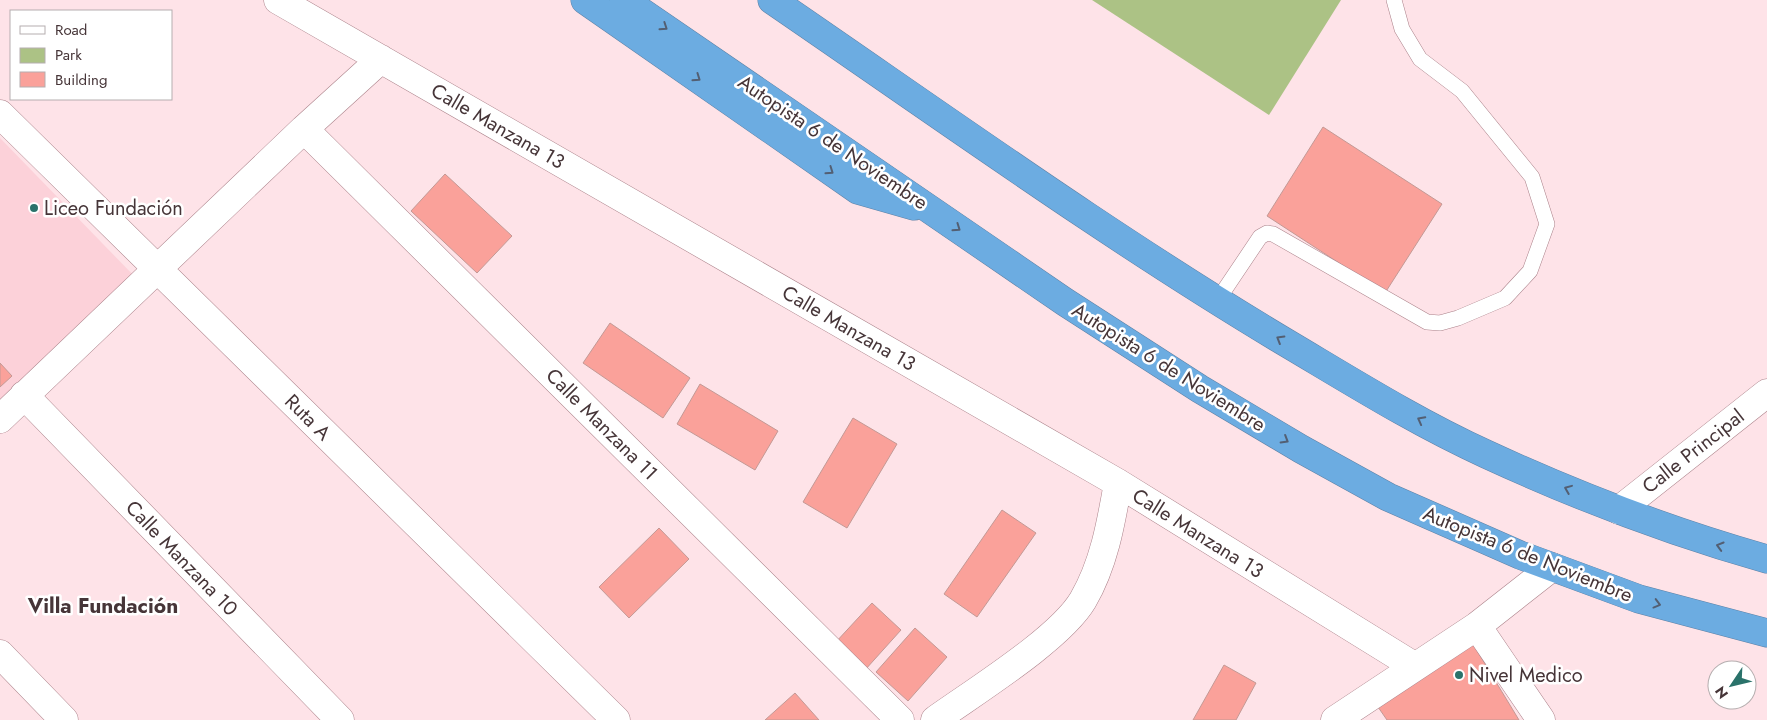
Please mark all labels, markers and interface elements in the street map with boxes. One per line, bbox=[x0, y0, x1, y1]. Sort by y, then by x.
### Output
legend bbox=[10, 10, 172, 100]
text: Road bbox=[55, 19, 87, 41]
one-way arrow bbox=[659, 21, 668, 30]
text: Park bbox=[55, 44, 82, 66]
street label: Autopista 6 de Noviembre bbox=[732, 68, 934, 217]
text: Building bbox=[55, 69, 107, 91]
one-way arrow bbox=[691, 72, 700, 81]
street label: Calle Manzana 13 bbox=[426, 76, 570, 177]
one-way arrow bbox=[824, 165, 834, 174]
place label: Liceo Fundación bbox=[44, 194, 183, 223]
marker: Liceo Fundación bbox=[28, 202, 40, 214]
one-way arrow bbox=[952, 222, 961, 231]
street label: Calle Manzana 13 bbox=[777, 278, 921, 379]
street label: Autopista 6 de Noviembre bbox=[1066, 296, 1271, 439]
one-way arrow bbox=[1276, 336, 1285, 346]
street label: Calle Manzana 11 bbox=[539, 362, 664, 487]
street label: Ruta A bbox=[278, 388, 338, 448]
street label: Calle Principal bbox=[1636, 402, 1750, 500]
one-way arrow bbox=[1417, 416, 1426, 426]
one-way arrow bbox=[1279, 433, 1288, 443]
street label: Calle Manzana 13 bbox=[1126, 481, 1269, 586]
one-way arrow bbox=[1564, 485, 1573, 495]
street label: Calle Manzana 10 bbox=[119, 494, 245, 623]
street label: Autopista 6 de Noviembre bbox=[1419, 499, 1637, 610]
one-way arrow bbox=[1717, 541, 1725, 551]
district label: Villa Fundación bbox=[27, 591, 178, 621]
one-way arrow bbox=[1652, 598, 1661, 609]
north arrow bbox=[1707, 660, 1757, 710]
place label: Nivel Medico bbox=[1469, 661, 1583, 690]
marker: Nivel Medico bbox=[1453, 669, 1465, 681]
text: N bbox=[1710, 682, 1733, 703]

